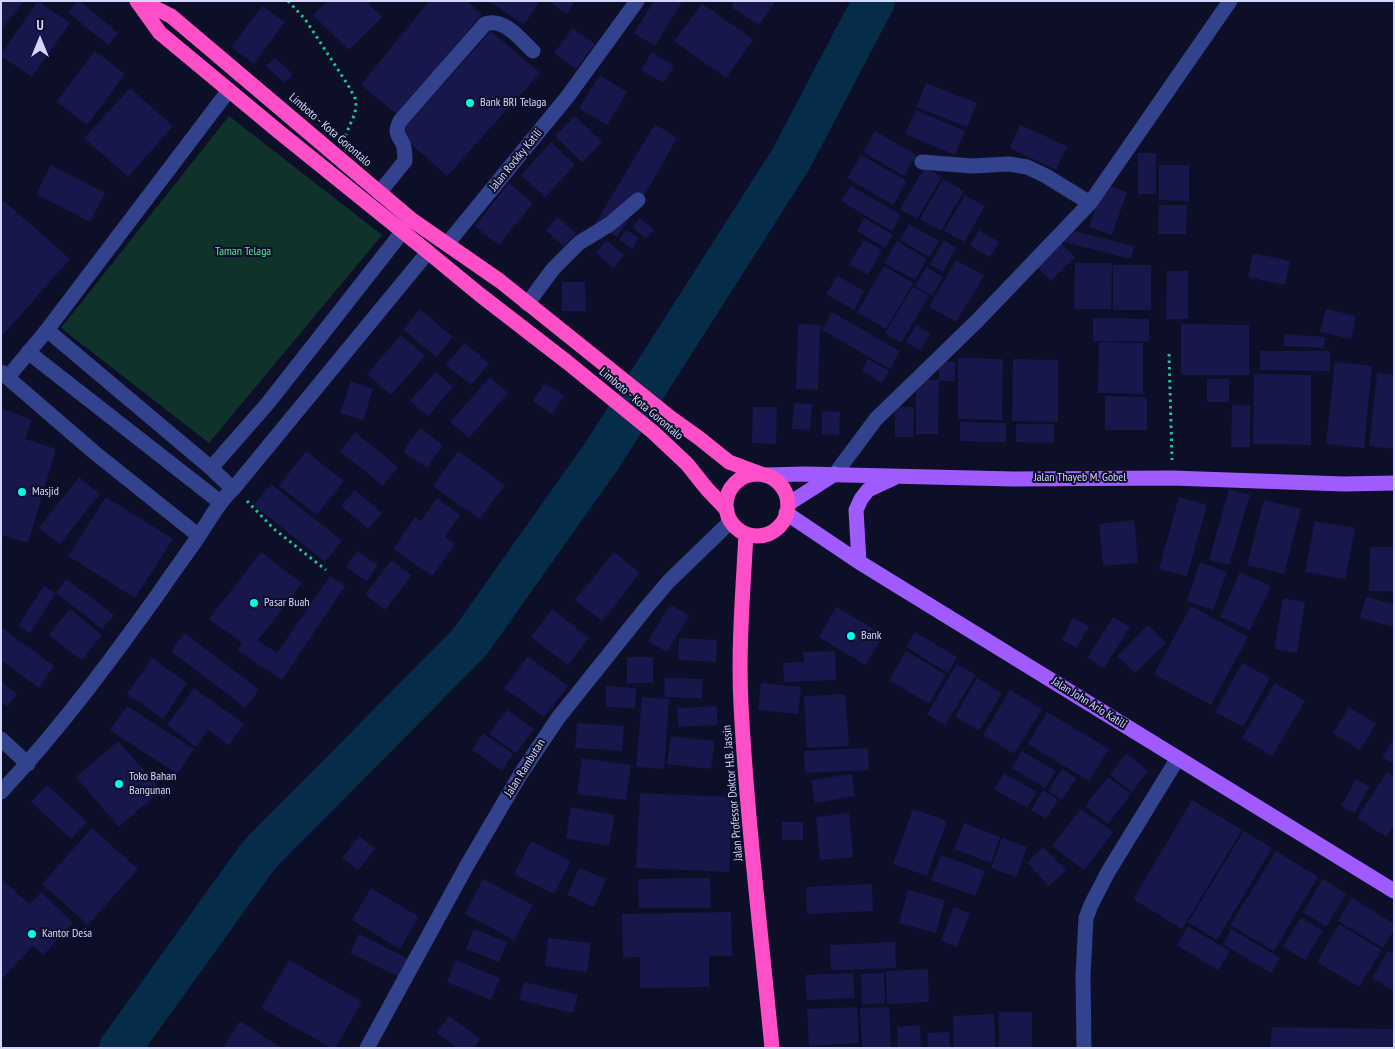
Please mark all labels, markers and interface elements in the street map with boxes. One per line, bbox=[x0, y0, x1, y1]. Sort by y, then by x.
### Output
north arrow bbox=[15, 15, 65, 65]
text: U bbox=[36, 16, 44, 34]
street label: Limboto - Kota Gorontalo bbox=[286, 90, 374, 170]
place label: Bank BRI Telaga bbox=[480, 96, 546, 110]
marker: Bank BRI Telaga bbox=[464, 97, 476, 109]
street label: Jalan Rockky Katili bbox=[486, 126, 546, 194]
park label: Taman Telaga bbox=[215, 245, 271, 259]
street label: Limboto - Kota Gorontalo bbox=[596, 365, 686, 443]
street label: Jalan Thayeb M. Gobel bbox=[1034, 471, 1126, 485]
place label: Masjid bbox=[32, 485, 59, 499]
marker: Masjid bbox=[16, 486, 28, 498]
place label: Pasar Buah bbox=[264, 596, 310, 610]
marker: Pasar Buah bbox=[248, 597, 260, 609]
place label: Bank bbox=[861, 629, 881, 643]
marker: Bank bbox=[845, 630, 857, 642]
street label: Jalan John Ario Katili bbox=[1049, 674, 1129, 732]
street label: Jalan Professor Doktor H.B. Jassin bbox=[720, 724, 746, 862]
street label: Jalan Rambutan bbox=[502, 737, 548, 799]
place label: Toko Bahan Bangunan bbox=[129, 770, 176, 798]
marker: Toko Bahan Bangunan bbox=[113, 778, 125, 790]
place label: Kantor Desa bbox=[42, 927, 92, 941]
marker: Kantor Desa bbox=[26, 928, 38, 940]

